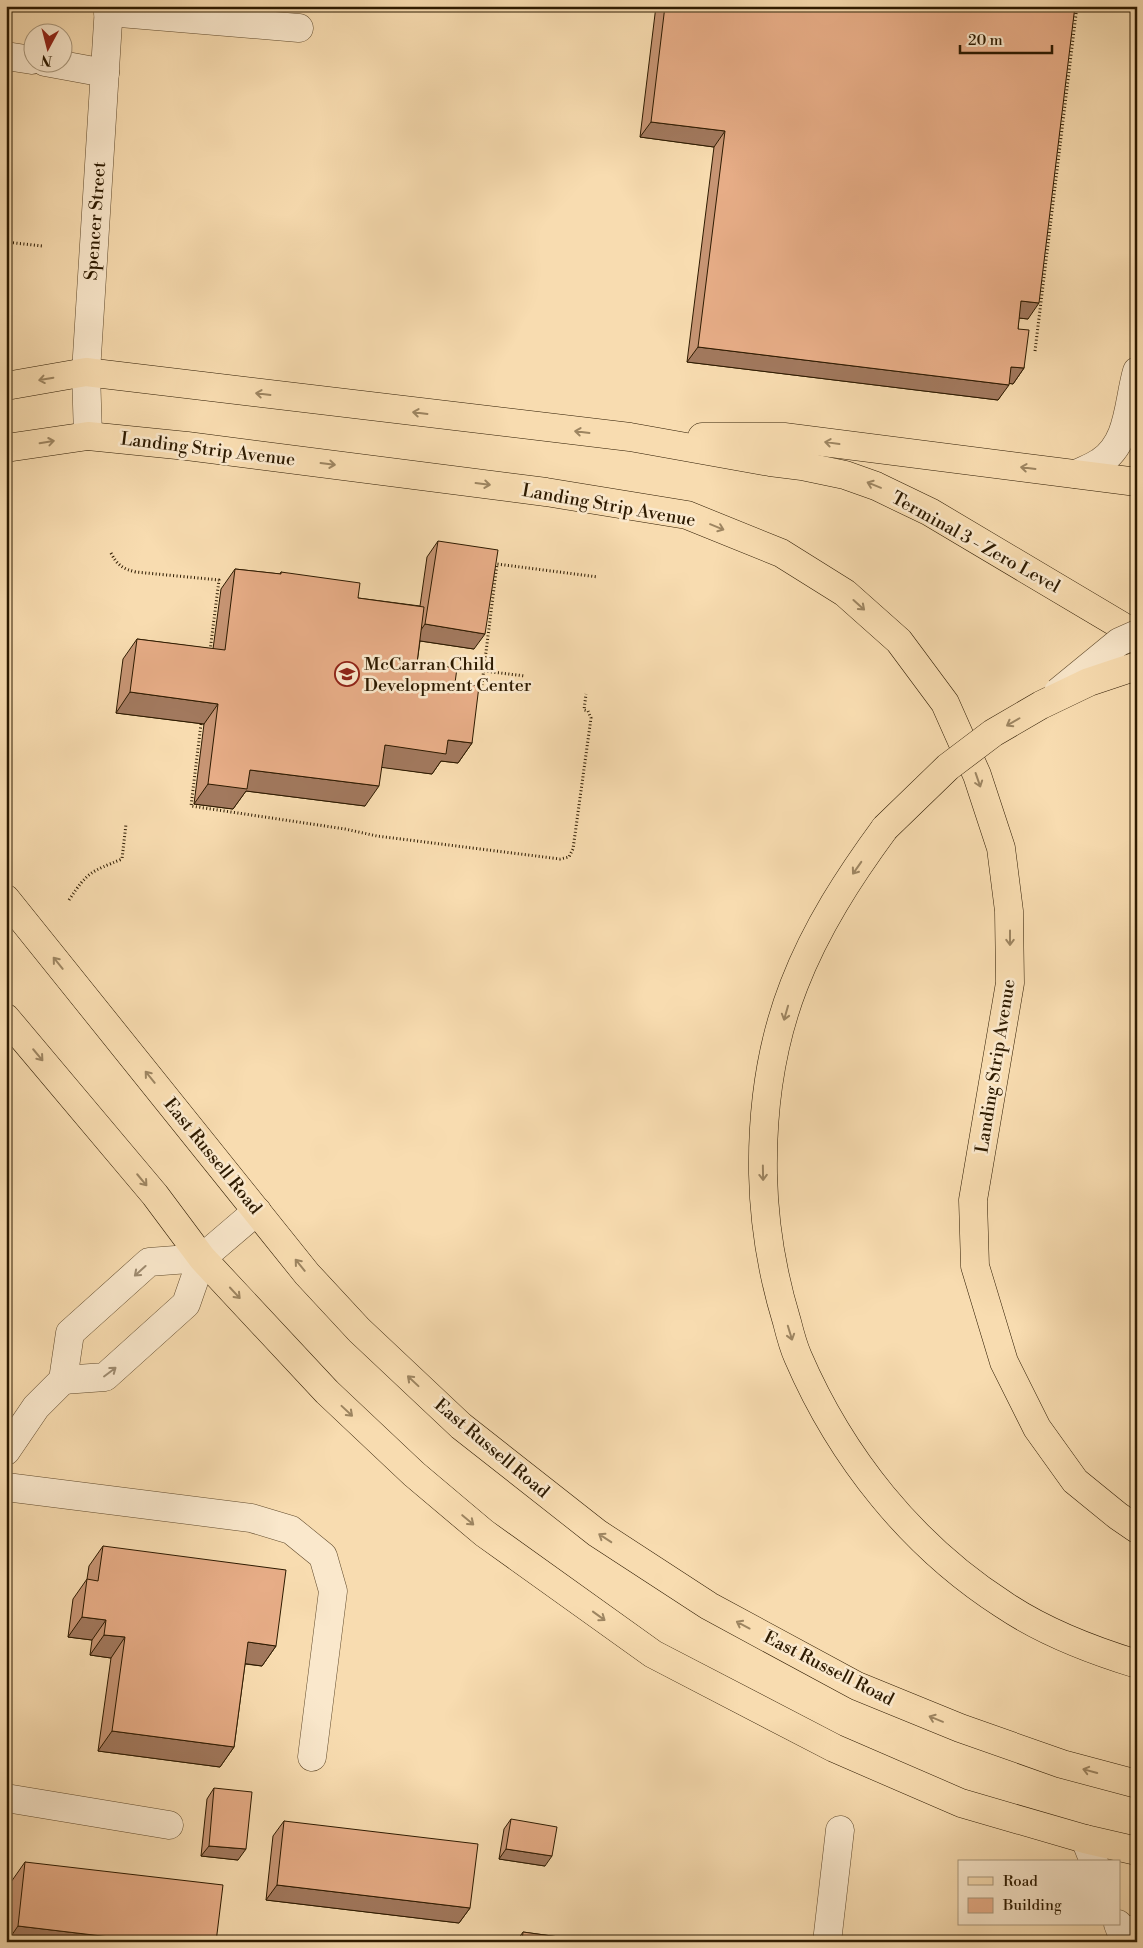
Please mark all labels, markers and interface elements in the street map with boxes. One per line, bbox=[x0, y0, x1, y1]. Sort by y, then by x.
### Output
north arrow bbox=[22, 22, 72, 72]
scale bar bbox=[960, 22, 1053, 54]
text: 20 m bbox=[968, 31, 1003, 50]
text: N bbox=[40, 50, 53, 70]
street label: Spencer Street bbox=[80, 160, 111, 281]
one-way arrow bbox=[39, 375, 55, 384]
one-way arrow bbox=[255, 389, 271, 399]
one-way arrow bbox=[413, 408, 429, 418]
street label: Landing Strip Avenue bbox=[119, 427, 297, 472]
one-way arrow bbox=[574, 427, 590, 437]
one-way arrow bbox=[39, 437, 55, 447]
one-way arrow bbox=[824, 438, 840, 448]
one-way arrow bbox=[319, 459, 335, 469]
one-way arrow bbox=[1020, 463, 1036, 473]
one-way arrow bbox=[474, 479, 490, 489]
street label: Landing Strip Avenue bbox=[520, 479, 698, 532]
one-way arrow bbox=[867, 480, 882, 490]
street label: Terminal 3 - Zero Level bbox=[887, 486, 1065, 599]
one-way arrow bbox=[709, 523, 724, 532]
one-way arrow bbox=[852, 599, 865, 611]
place label: McCarran Child Development Center bbox=[364, 653, 532, 697]
school or university icon: McCarran Child Development Center bbox=[334, 661, 360, 687]
one-way arrow bbox=[1006, 717, 1021, 727]
one-way arrow bbox=[974, 772, 983, 787]
one-way arrow bbox=[851, 861, 862, 874]
one-way arrow bbox=[1005, 930, 1015, 946]
one-way arrow bbox=[52, 956, 63, 969]
street label: Landing Strip Avenue bbox=[970, 977, 1021, 1155]
one-way arrow bbox=[780, 1005, 790, 1021]
one-way arrow bbox=[32, 1048, 43, 1061]
one-way arrow bbox=[144, 1071, 155, 1084]
street label: East Russell Road bbox=[159, 1093, 267, 1220]
one-way arrow bbox=[758, 1164, 768, 1181]
one-way arrow bbox=[136, 1173, 147, 1186]
one-way arrow bbox=[295, 1258, 306, 1271]
one-way arrow bbox=[133, 1265, 146, 1277]
one-way arrow bbox=[230, 1287, 241, 1300]
one-way arrow bbox=[786, 1324, 796, 1340]
one-way arrow bbox=[103, 1367, 116, 1378]
one-way arrow bbox=[407, 1375, 420, 1387]
street label: East Russell Road bbox=[429, 1394, 555, 1504]
one-way arrow bbox=[341, 1405, 354, 1417]
one-way arrow bbox=[462, 1514, 475, 1525]
one-way arrow bbox=[599, 1533, 613, 1543]
one-way arrow bbox=[592, 1610, 605, 1621]
one-way arrow bbox=[736, 1619, 751, 1629]
street label: East Russell Road bbox=[760, 1626, 899, 1712]
one-way arrow bbox=[929, 1713, 944, 1723]
one-way arrow bbox=[1082, 1766, 1098, 1775]
legend bbox=[958, 1860, 1120, 1926]
text: Road bbox=[1003, 1872, 1038, 1891]
text: Building bbox=[1002, 1896, 1062, 1915]

